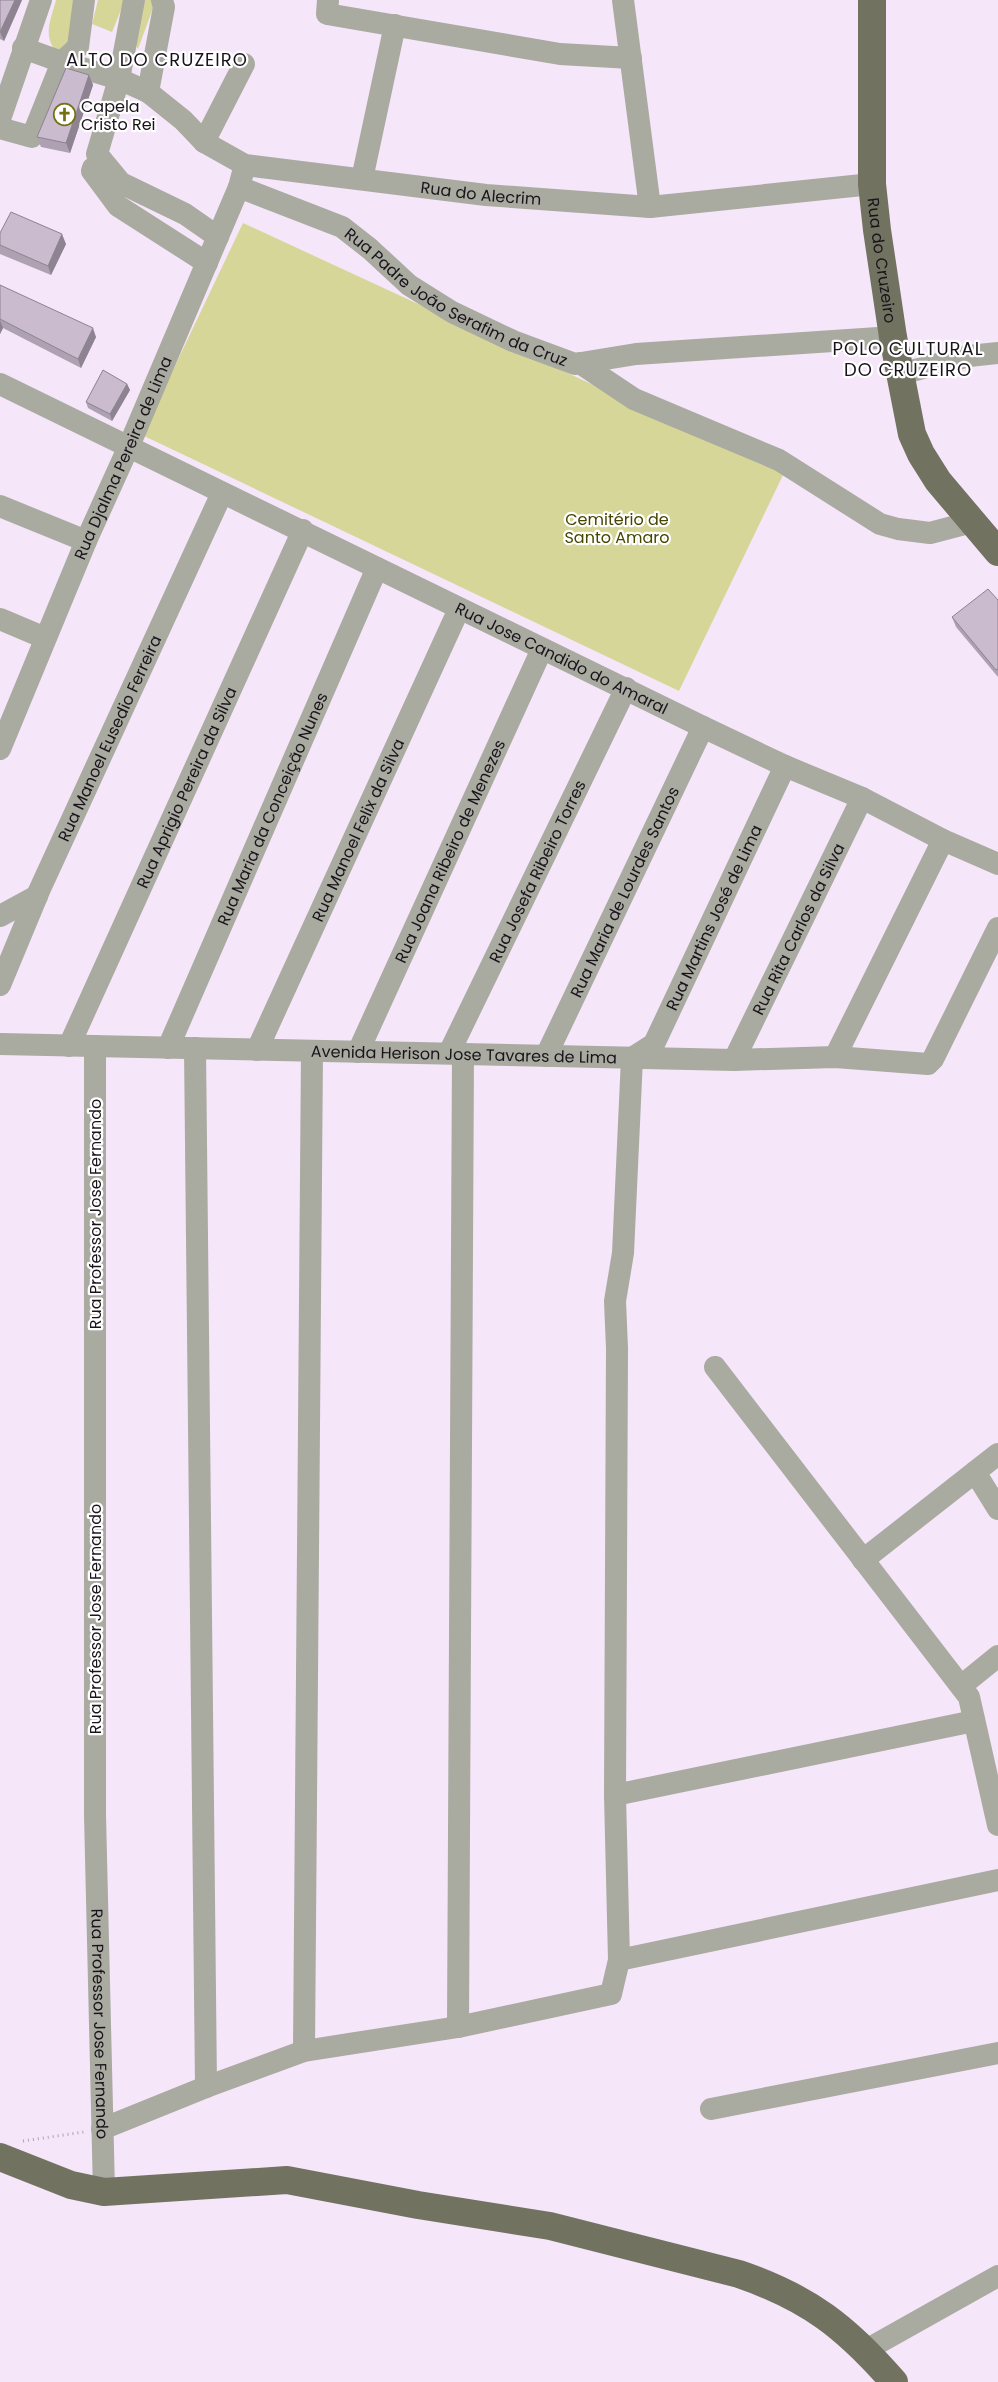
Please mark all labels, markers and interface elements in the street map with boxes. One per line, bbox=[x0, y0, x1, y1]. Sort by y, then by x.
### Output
district label: ALTO DO CRUZEIRO bbox=[66, 47, 248, 72]
place label: Capela Cristo Rei bbox=[81, 95, 156, 136]
church icon: Capela Cristo Rei bbox=[53, 103, 77, 127]
street label: Rua do Alecrim bbox=[419, 175, 542, 211]
street label: Rua do Cruzeiro bbox=[862, 196, 902, 325]
street label: Rua Padre João Serafim da Cruz bbox=[340, 222, 571, 372]
district label: POLO CULTURAL DO CRUZEIRO bbox=[833, 336, 983, 382]
street label: Rua Djalma Pereira de Lima bbox=[68, 353, 177, 563]
park label: Cemitério de Santo Amaro bbox=[564, 508, 670, 549]
street label: Rua Jose Candido do Amaral bbox=[451, 596, 672, 720]
street label: Rua Manoel Eusedio Ferreira bbox=[52, 631, 167, 845]
street label: Rua Aprigio Pereira da Silva bbox=[131, 683, 242, 892]
street label: Rua Maria da Conceição Nunes bbox=[211, 688, 333, 929]
street label: Rua Manoel Felix da Silva bbox=[306, 735, 410, 925]
street label: Rua Joana Ribeiro de Menezes bbox=[389, 736, 511, 966]
street label: Rua Josefa Ribeiro Torres bbox=[483, 776, 591, 966]
street label: Rua Maria de Lourdes Santos bbox=[564, 782, 685, 1001]
street label: Rua Martins José de Lima bbox=[660, 821, 767, 1014]
street label: Rua Rita Carlos da Silva bbox=[746, 839, 850, 1019]
street label: Avenida Herison Jose Tavares de Lima bbox=[311, 1039, 617, 1069]
street label: Rua Professor Jose Fernando bbox=[84, 1099, 107, 1329]
street label: Rua Professor Jose Fernando bbox=[84, 1504, 107, 1734]
street label: Rua Professor Jose Fernando bbox=[86, 1908, 114, 2140]

